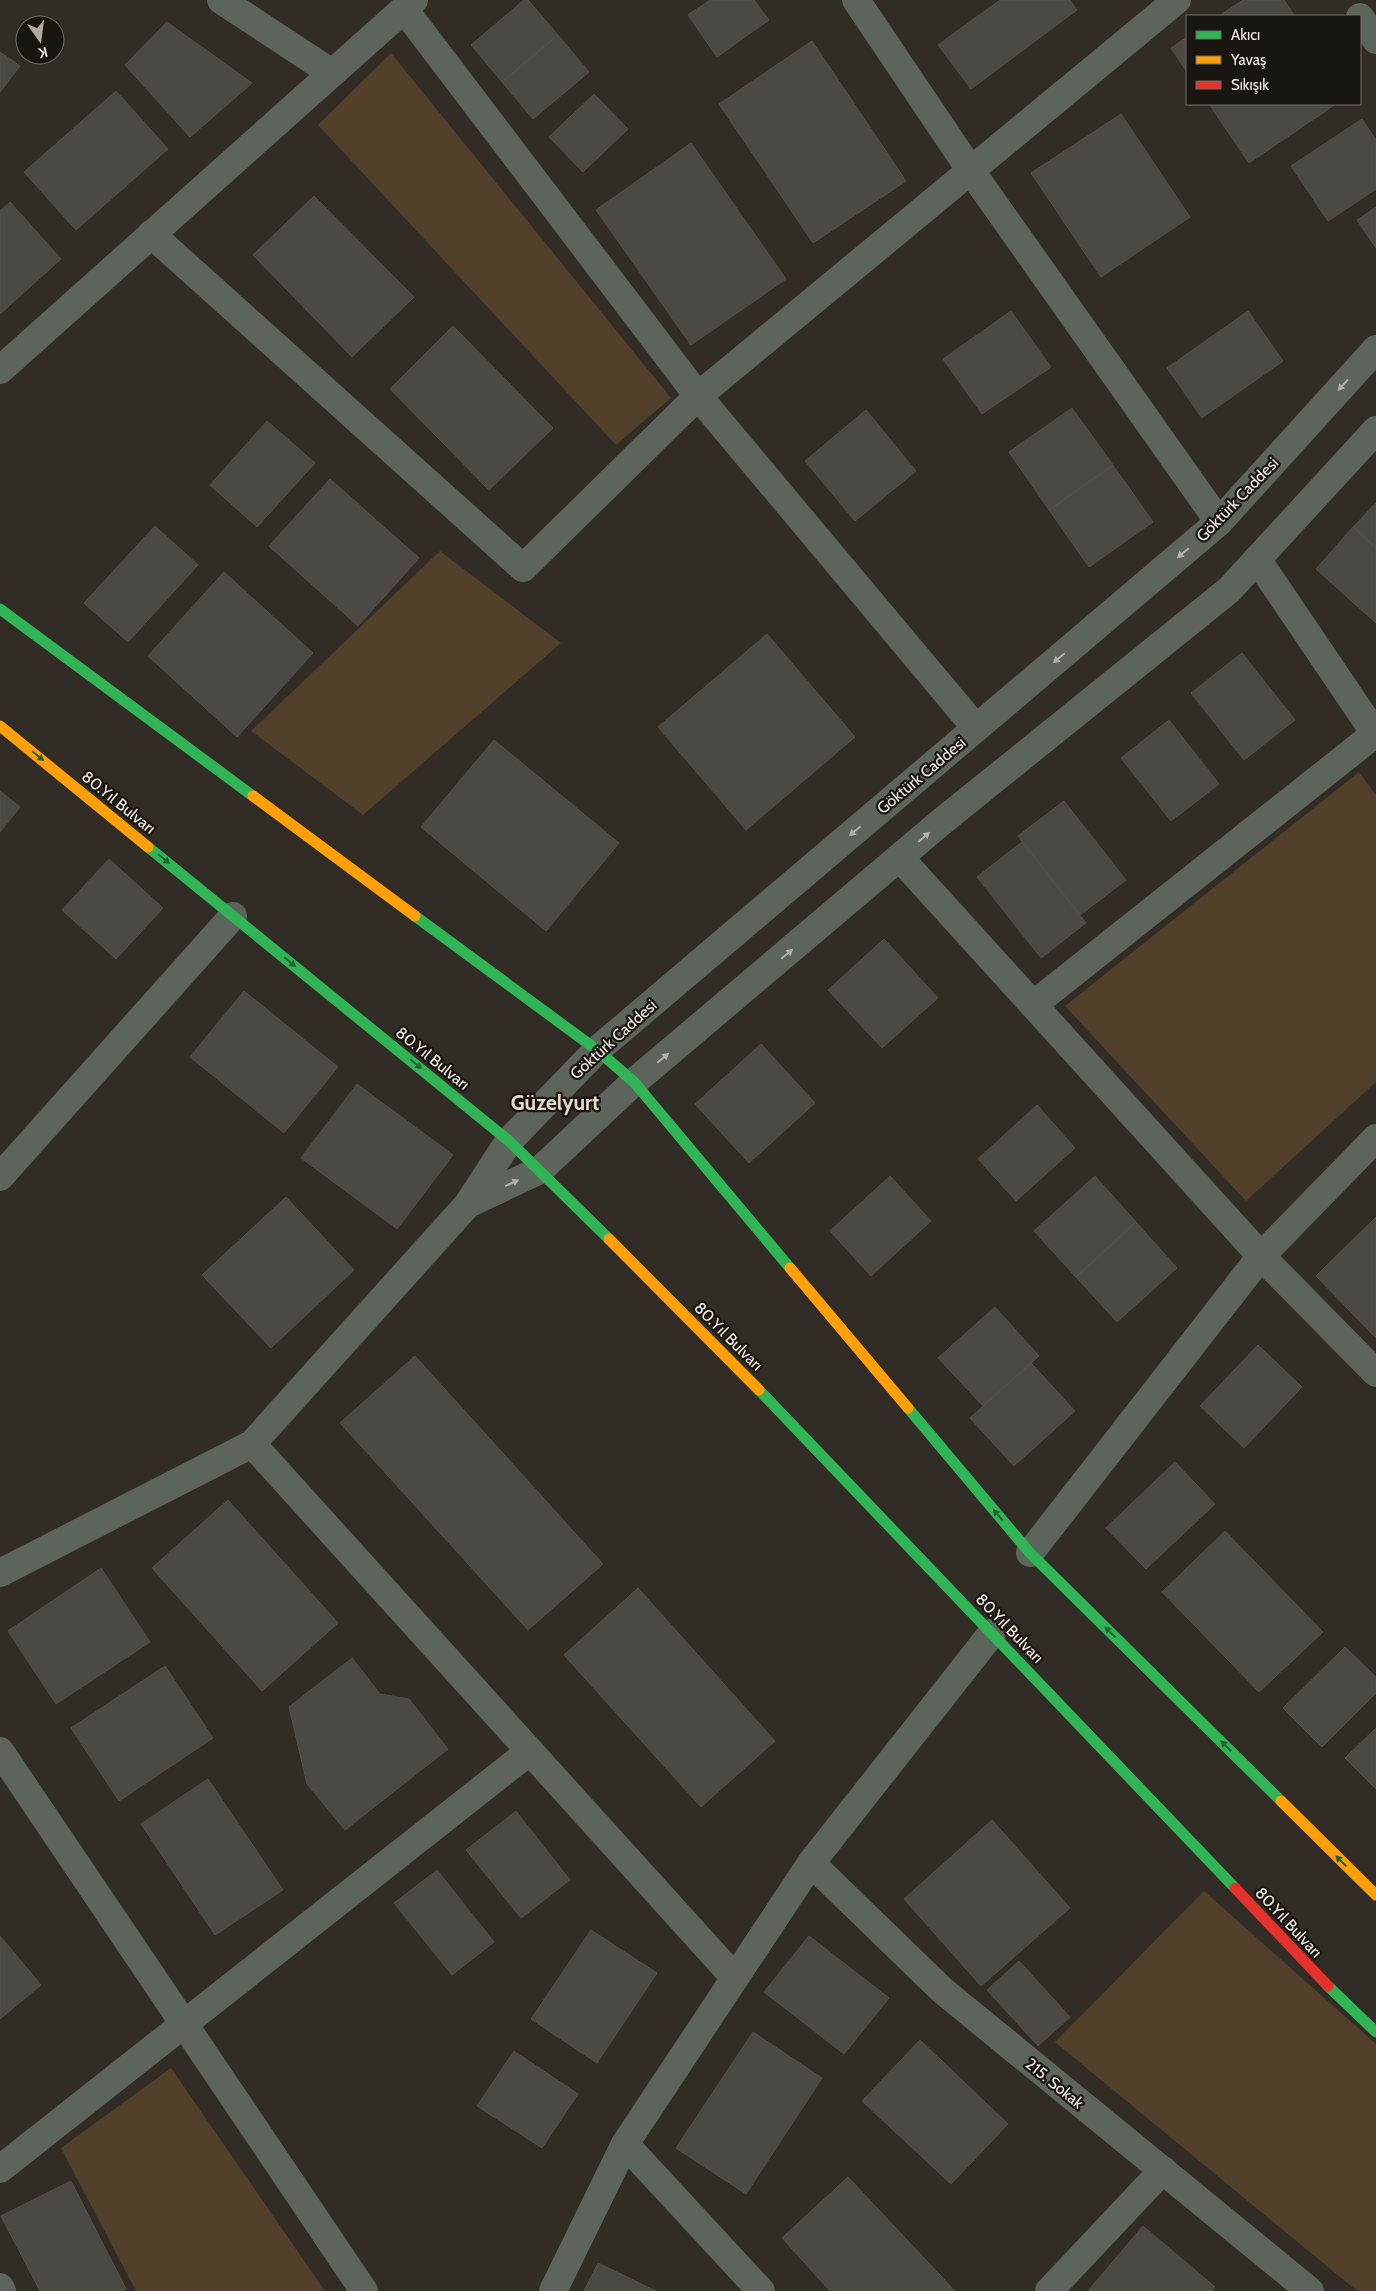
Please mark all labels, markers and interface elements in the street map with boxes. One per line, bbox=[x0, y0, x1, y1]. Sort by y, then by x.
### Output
north arrow bbox=[15, 15, 65, 65]
legend bbox=[1186, 15, 1361, 105]
text: Akıcı bbox=[1231, 26, 1260, 44]
text: K bbox=[36, 43, 50, 62]
text: Yavaş bbox=[1230, 51, 1266, 69]
text: Sıkışık bbox=[1231, 76, 1269, 94]
one-way arrow bbox=[1337, 378, 1349, 390]
street label: Göktürk Caddesi bbox=[1192, 453, 1282, 545]
one-way arrow bbox=[1177, 547, 1190, 558]
one-way arrow bbox=[1053, 652, 1066, 663]
street label: Göktürk Caddesi bbox=[873, 733, 969, 818]
one-way arrow bbox=[31, 751, 44, 762]
street label: 80.Yıl Bulvarı bbox=[78, 767, 159, 838]
one-way arrow bbox=[849, 825, 862, 836]
one-way arrow bbox=[918, 831, 930, 843]
one-way arrow bbox=[157, 854, 170, 865]
one-way arrow bbox=[781, 948, 794, 959]
one-way arrow bbox=[283, 956, 296, 967]
street label: Göktürk Caddesi bbox=[566, 996, 660, 1083]
street label: 80.Yıl Bulvarı bbox=[392, 1023, 473, 1094]
one-way arrow bbox=[656, 1052, 669, 1063]
one-way arrow bbox=[409, 1059, 422, 1070]
district label: Güzelyurt bbox=[511, 1090, 599, 1115]
one-way arrow bbox=[505, 1179, 519, 1187]
street label: 80.Yıl Bulvarı bbox=[690, 1298, 767, 1375]
one-way arrow bbox=[992, 1509, 1003, 1522]
street label: 80.Yıl Bulvarı bbox=[972, 1590, 1047, 1667]
one-way arrow bbox=[1104, 1626, 1116, 1638]
one-way arrow bbox=[1220, 1741, 1232, 1753]
one-way arrow bbox=[1336, 1855, 1348, 1867]
street label: 80.Yıl Bulvarı bbox=[1251, 1883, 1326, 1961]
street label: 215. Sokak bbox=[1022, 2054, 1088, 2113]

